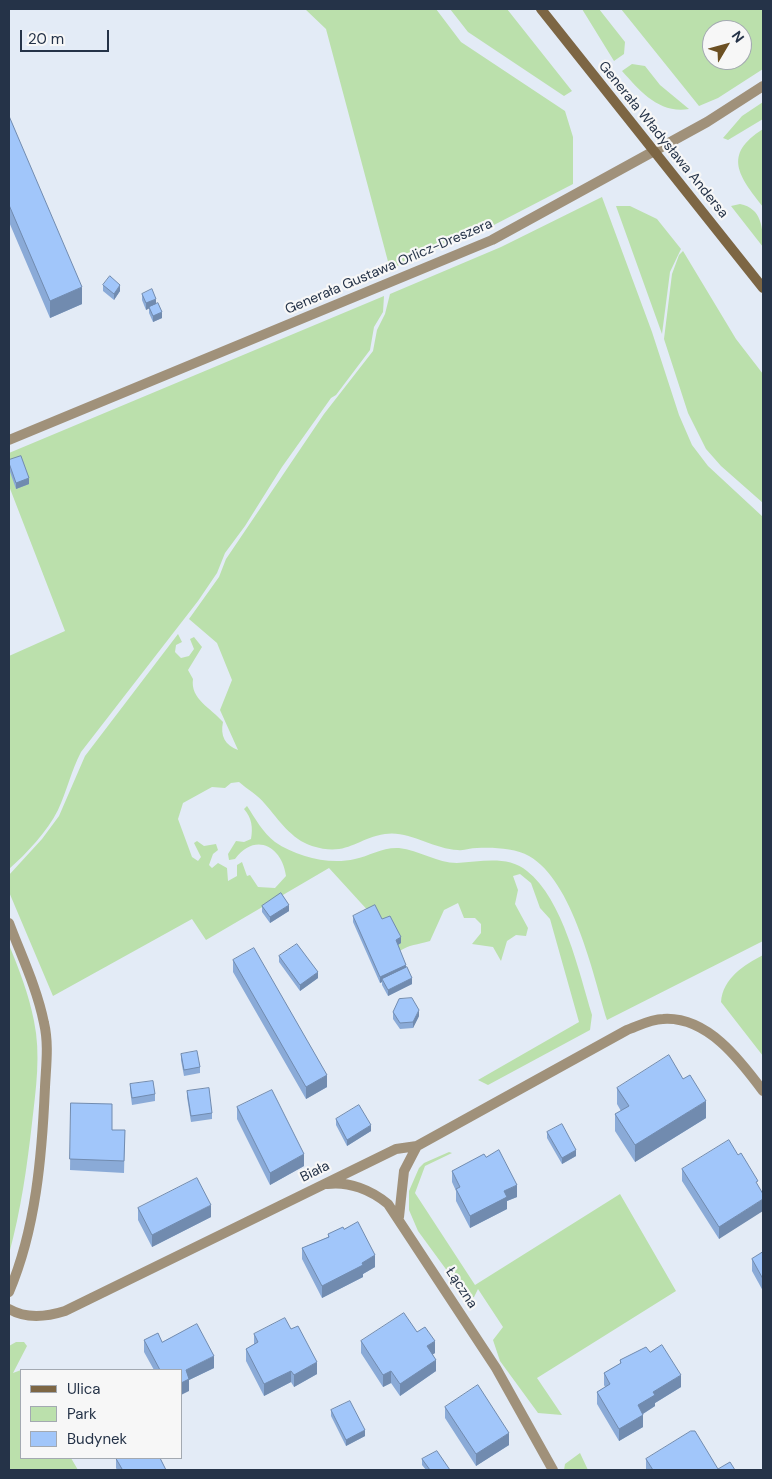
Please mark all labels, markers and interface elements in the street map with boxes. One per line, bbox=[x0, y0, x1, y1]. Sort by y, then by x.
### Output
scale bar bbox=[22, 20, 111, 52]
north arrow bbox=[702, 20, 752, 70]
text: N bbox=[728, 27, 748, 46]
text: 20 m bbox=[28, 29, 64, 49]
street label: Generała Władysława Andersa bbox=[595, 58, 731, 222]
street label: Generała Gustawa Orlicz-Dreszera bbox=[283, 216, 495, 318]
street label: Biała bbox=[298, 1158, 332, 1186]
street label: Łączna bbox=[442, 1264, 480, 1312]
legend bbox=[20, 1369, 182, 1459]
text: Ulica bbox=[67, 1379, 101, 1399]
text: Park bbox=[67, 1404, 97, 1424]
text: Budynek bbox=[67, 1429, 127, 1449]

